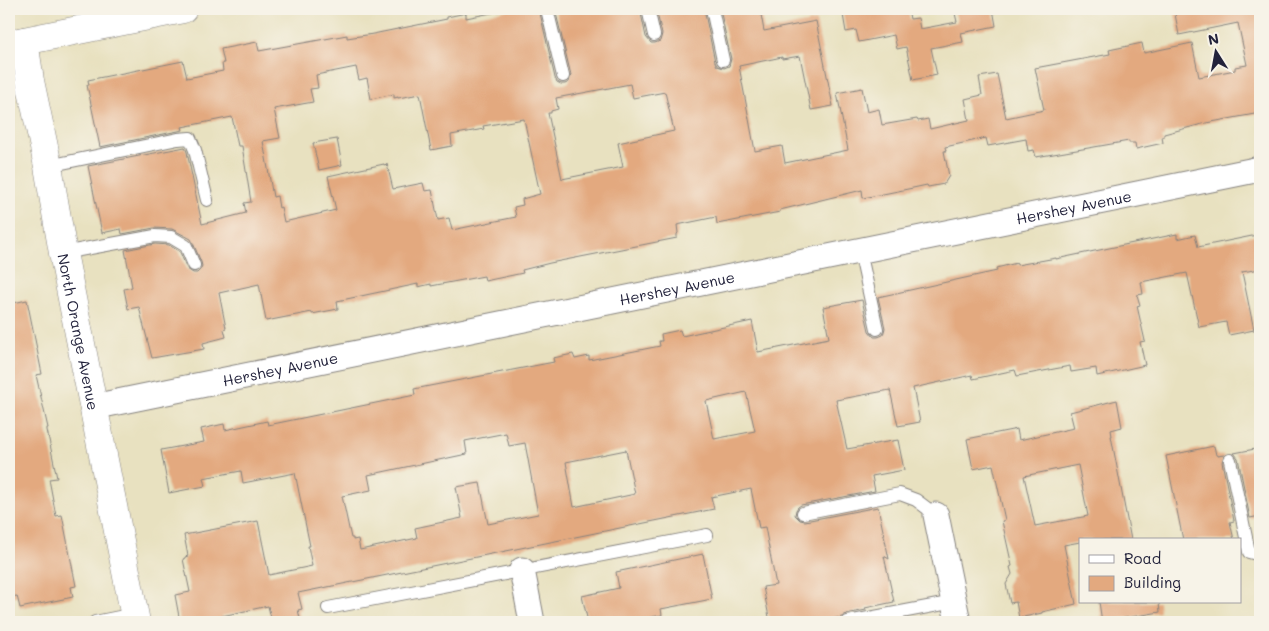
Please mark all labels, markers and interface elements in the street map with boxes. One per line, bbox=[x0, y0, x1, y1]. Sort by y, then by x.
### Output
north arrow bbox=[1192, 28, 1242, 78]
text: N bbox=[1206, 28, 1220, 49]
street label: Hershey Avenue bbox=[1014, 185, 1133, 228]
street label: North Orange Avenue bbox=[53, 252, 104, 412]
street label: Hershey Avenue bbox=[618, 266, 736, 309]
street label: Hershey Avenue bbox=[221, 347, 340, 390]
legend bbox=[1079, 538, 1242, 604]
text: Road bbox=[1124, 548, 1161, 568]
text: Building bbox=[1124, 572, 1181, 592]

